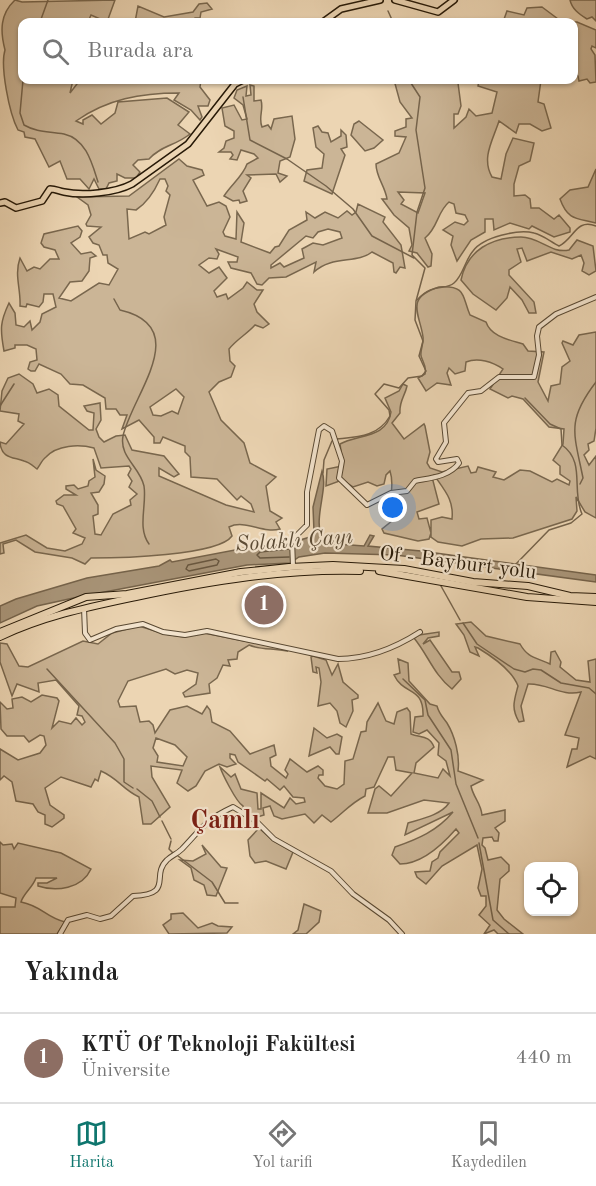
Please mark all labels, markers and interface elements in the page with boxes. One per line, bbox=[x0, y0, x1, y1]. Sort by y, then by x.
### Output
search box bbox=[18, 18, 578, 84]
icon: search bbox=[39, 35, 72, 68]
text: Burada ara bbox=[87, 40, 193, 62]
your location bbox=[378, 493, 407, 522]
water label: Solaklı Çayı bbox=[235, 526, 354, 556]
street label: Of - Bayburt yolu bbox=[378, 543, 538, 584]
pin: 1 bbox=[244, 582, 284, 628]
district label: Çamlı bbox=[190, 807, 260, 834]
map controls bbox=[524, 862, 578, 916]
button: locate bbox=[524, 862, 578, 916]
text: Yakında bbox=[24, 960, 119, 986]
text: KTÜ Of Teknoloji Fakültesi bbox=[81, 1034, 356, 1056]
text: 1 bbox=[38, 1048, 49, 1068]
text: 440 m bbox=[516, 1048, 572, 1068]
text: Üniversite bbox=[81, 1061, 170, 1081]
tab: Harita bbox=[69, 1117, 114, 1173]
tab: Yol tarifi bbox=[252, 1117, 312, 1173]
tab: Kaydedilen bbox=[451, 1117, 527, 1173]

